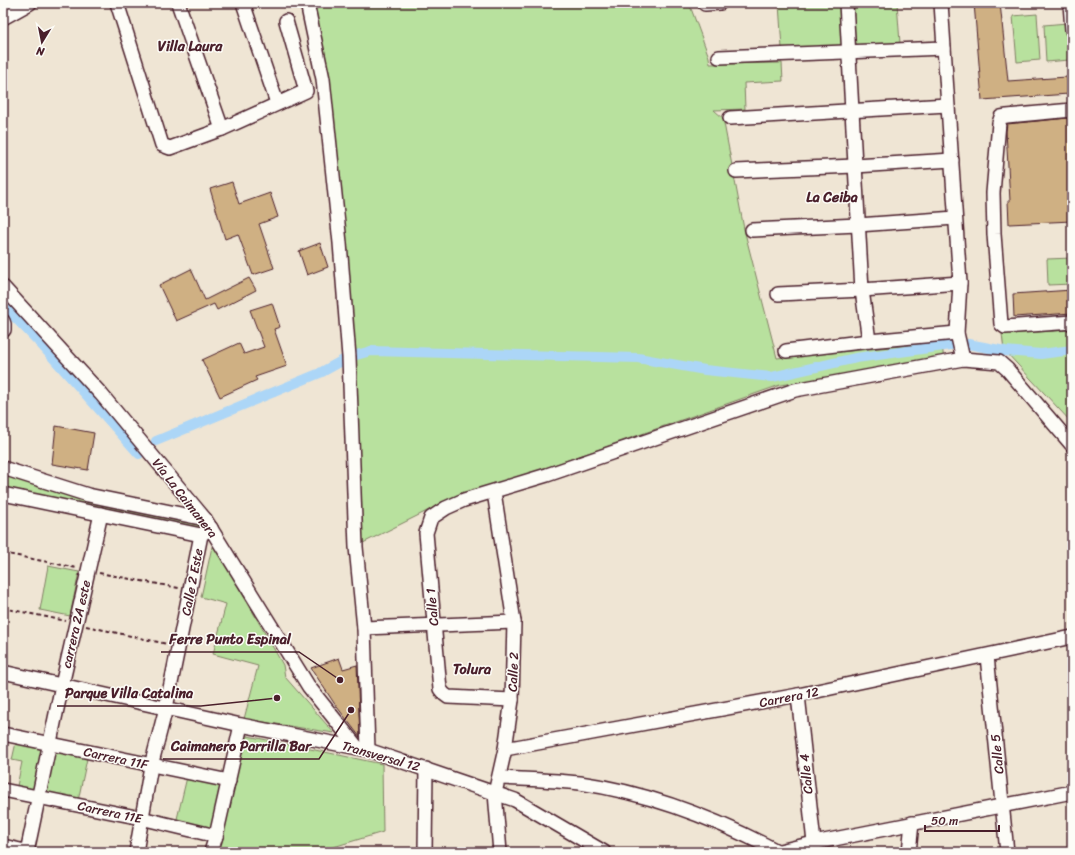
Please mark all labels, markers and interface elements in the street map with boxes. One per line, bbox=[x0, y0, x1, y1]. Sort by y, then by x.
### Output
north arrow bbox=[22, 22, 62, 62]
district label: Villa Laura bbox=[158, 34, 223, 59]
text: N bbox=[35, 41, 47, 62]
district label: La Ceiba bbox=[806, 185, 858, 210]
street label: Vía La Caimanera bbox=[146, 453, 224, 544]
street label: Calle 2 Este bbox=[174, 546, 210, 618]
street label: carrera 2A este bbox=[55, 577, 97, 670]
street label: Calle 1 bbox=[419, 587, 445, 627]
callout: Ferre Punto Espinal bbox=[161, 626, 299, 652]
text: Ferre Punto Espinal bbox=[168, 627, 292, 652]
street label: Calle 2 bbox=[501, 651, 525, 692]
district label: Tolura bbox=[453, 657, 492, 682]
callout: Parque Villa Catalina bbox=[57, 680, 201, 706]
street label: Carrera 12 bbox=[757, 680, 821, 714]
text: Parque Villa Catalina bbox=[65, 681, 194, 706]
callout: Caimanero Parrilla Bar bbox=[163, 733, 319, 759]
street label: Calle 5 bbox=[983, 733, 1011, 775]
text: Caimanero Parrilla Bar bbox=[170, 734, 312, 759]
street label: Transversal 12 bbox=[339, 734, 423, 778]
street label: Carrera 11F bbox=[82, 740, 151, 776]
street label: Calle 4 bbox=[792, 753, 820, 795]
street label: Carrera 11E bbox=[76, 794, 145, 830]
scale bar bbox=[925, 807, 999, 833]
text: 50 m bbox=[931, 810, 958, 832]

